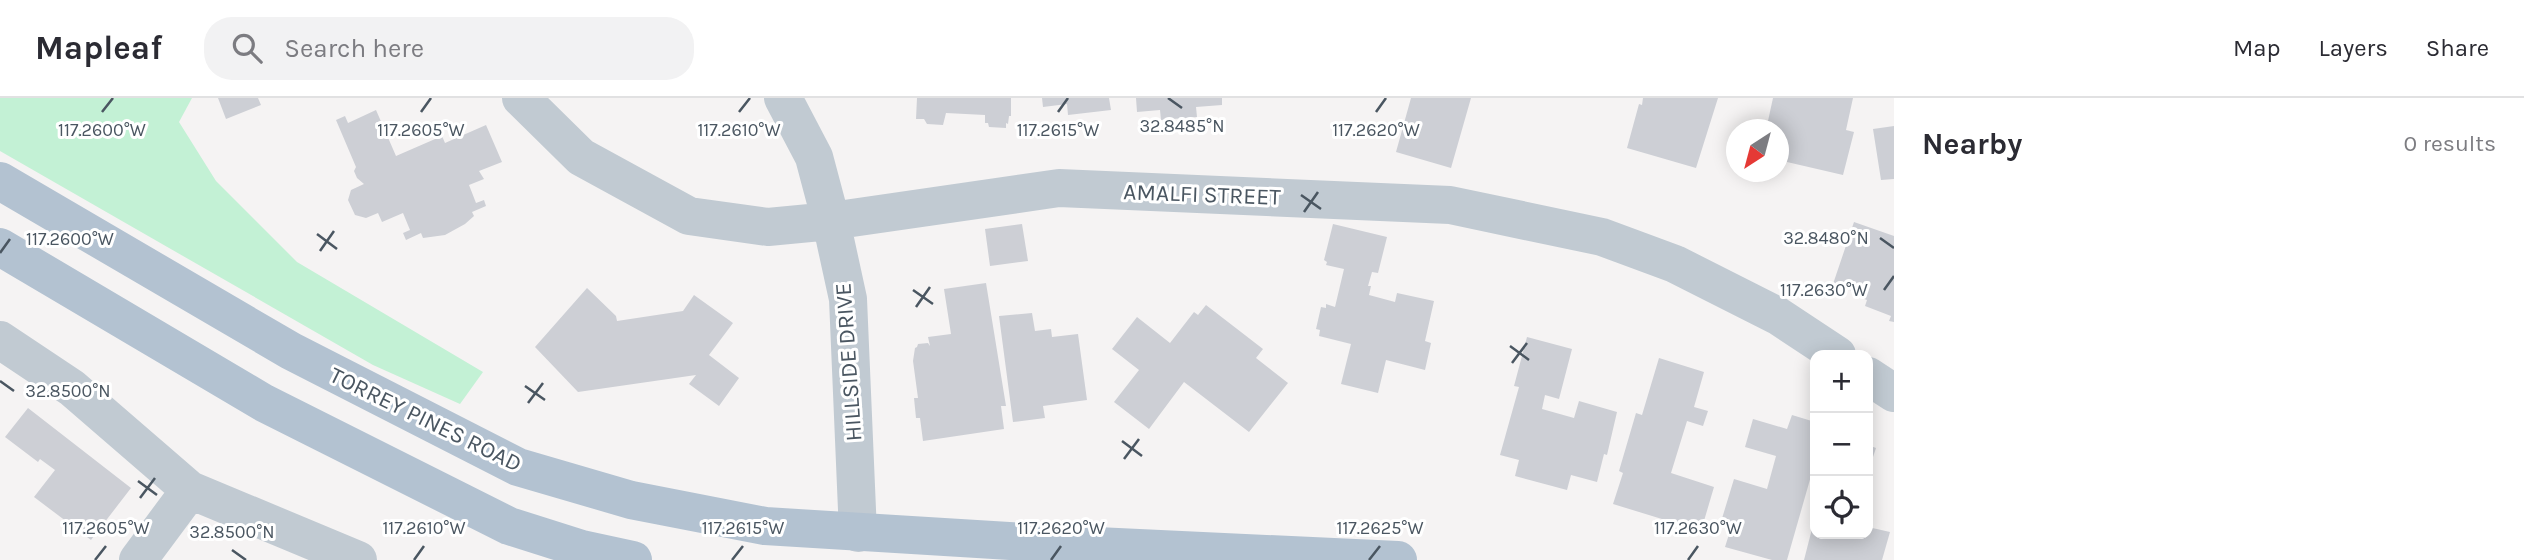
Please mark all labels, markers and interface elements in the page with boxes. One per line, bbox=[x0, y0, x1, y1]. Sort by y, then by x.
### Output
search box bbox=[204, 17, 694, 80]
text: Mapleaf bbox=[35, 29, 162, 67]
icon: search bbox=[228, 29, 266, 67]
text: Search here bbox=[284, 33, 424, 64]
text: Map bbox=[2233, 34, 2281, 62]
text: Layers bbox=[2319, 34, 2388, 62]
text: Share bbox=[2426, 34, 2489, 62]
text: 32.8485°N bbox=[1139, 115, 1225, 137]
text: 117.2600°W bbox=[58, 119, 146, 141]
text: 117.2605°W bbox=[377, 119, 465, 141]
text: 117.2610°W bbox=[697, 119, 781, 141]
text: 117.2615°W bbox=[1017, 119, 1099, 141]
text: 117.2620°W bbox=[1332, 119, 1420, 141]
north arrow bbox=[1726, 119, 1789, 182]
text: Nearby bbox=[1922, 126, 2022, 162]
text: 0 results bbox=[2404, 130, 2496, 157]
street label: AMALFI STREET bbox=[1123, 178, 1282, 211]
text: 32.8480°N bbox=[1783, 227, 1869, 249]
text: 117.2600°W bbox=[26, 228, 114, 250]
text: 117.2630°W bbox=[1780, 279, 1868, 301]
street label: HILLSIDE DRIVE bbox=[829, 282, 868, 442]
map controls bbox=[1810, 350, 1873, 539]
button: + bbox=[1810, 350, 1873, 413]
street label: TORREY PINES ROAD bbox=[325, 361, 526, 478]
text: 32.8500°N bbox=[25, 380, 111, 402]
button: − bbox=[1810, 413, 1873, 476]
button: locate bbox=[1810, 476, 1873, 539]
text: 117.2605°W bbox=[62, 517, 150, 539]
text: 117.2610°W bbox=[382, 517, 466, 539]
text: 117.2615°W bbox=[702, 517, 784, 539]
text: 117.2620°W bbox=[1017, 517, 1105, 539]
text: 117.2625°W bbox=[1336, 517, 1424, 539]
text: 117.2630°W bbox=[1654, 517, 1742, 539]
text: 32.8500°N bbox=[189, 521, 275, 543]

